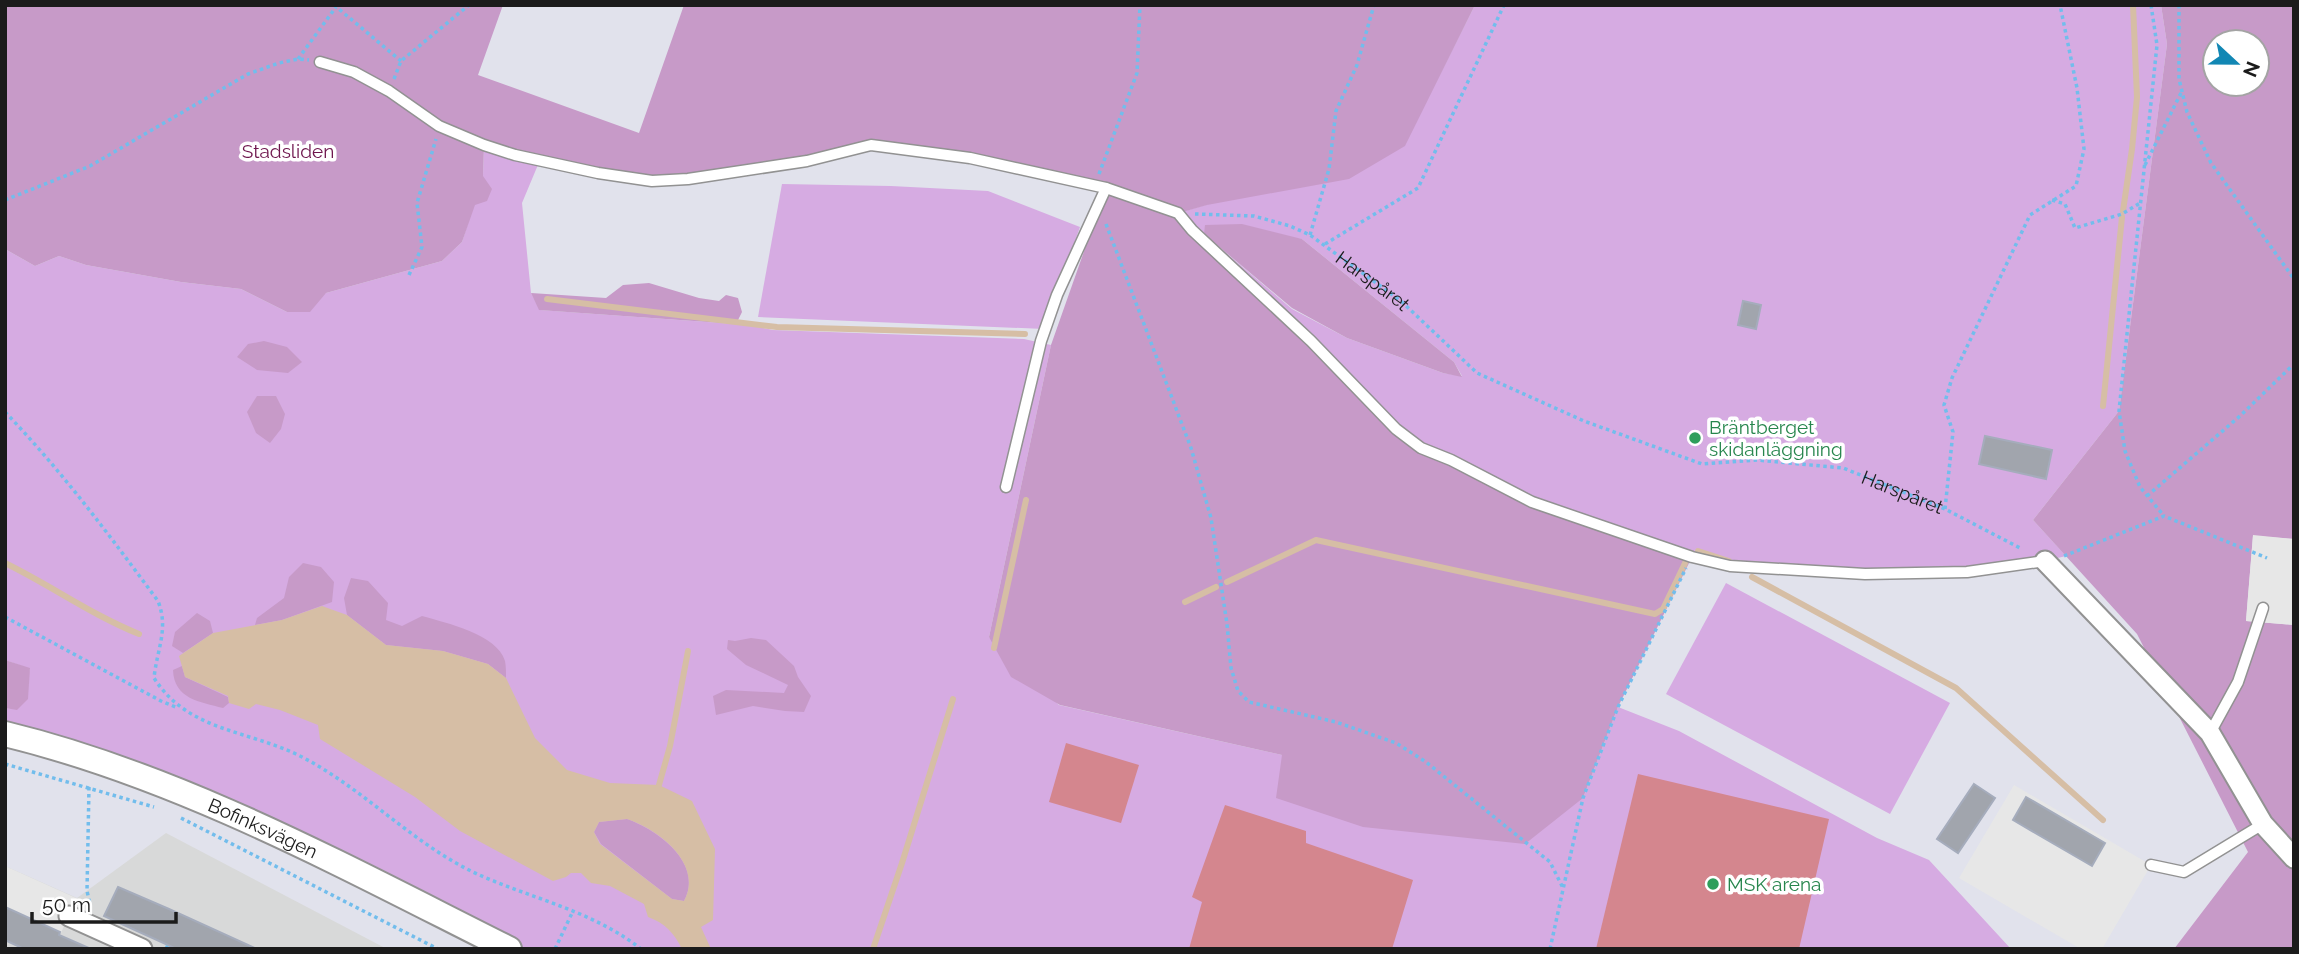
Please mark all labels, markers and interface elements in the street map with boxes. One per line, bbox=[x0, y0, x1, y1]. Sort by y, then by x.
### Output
north arrow bbox=[2201, 28, 2271, 98]
text: N bbox=[2239, 59, 2265, 80]
park label: Stadsliden bbox=[242, 140, 334, 162]
street label: Harspåret bbox=[1332, 246, 1415, 315]
place label: Bräntberget skidanläggning bbox=[1709, 416, 1843, 460]
marker: Bräntberget skidanläggning bbox=[1687, 430, 1703, 446]
street label: Harspåret bbox=[1859, 466, 1947, 518]
street label: Bofinksvägen bbox=[205, 794, 321, 862]
place label: MSK arena bbox=[1727, 873, 1821, 895]
marker: MSK arena bbox=[1705, 876, 1721, 892]
scale bar bbox=[32, 880, 175, 924]
text: 50 m bbox=[42, 892, 91, 917]

